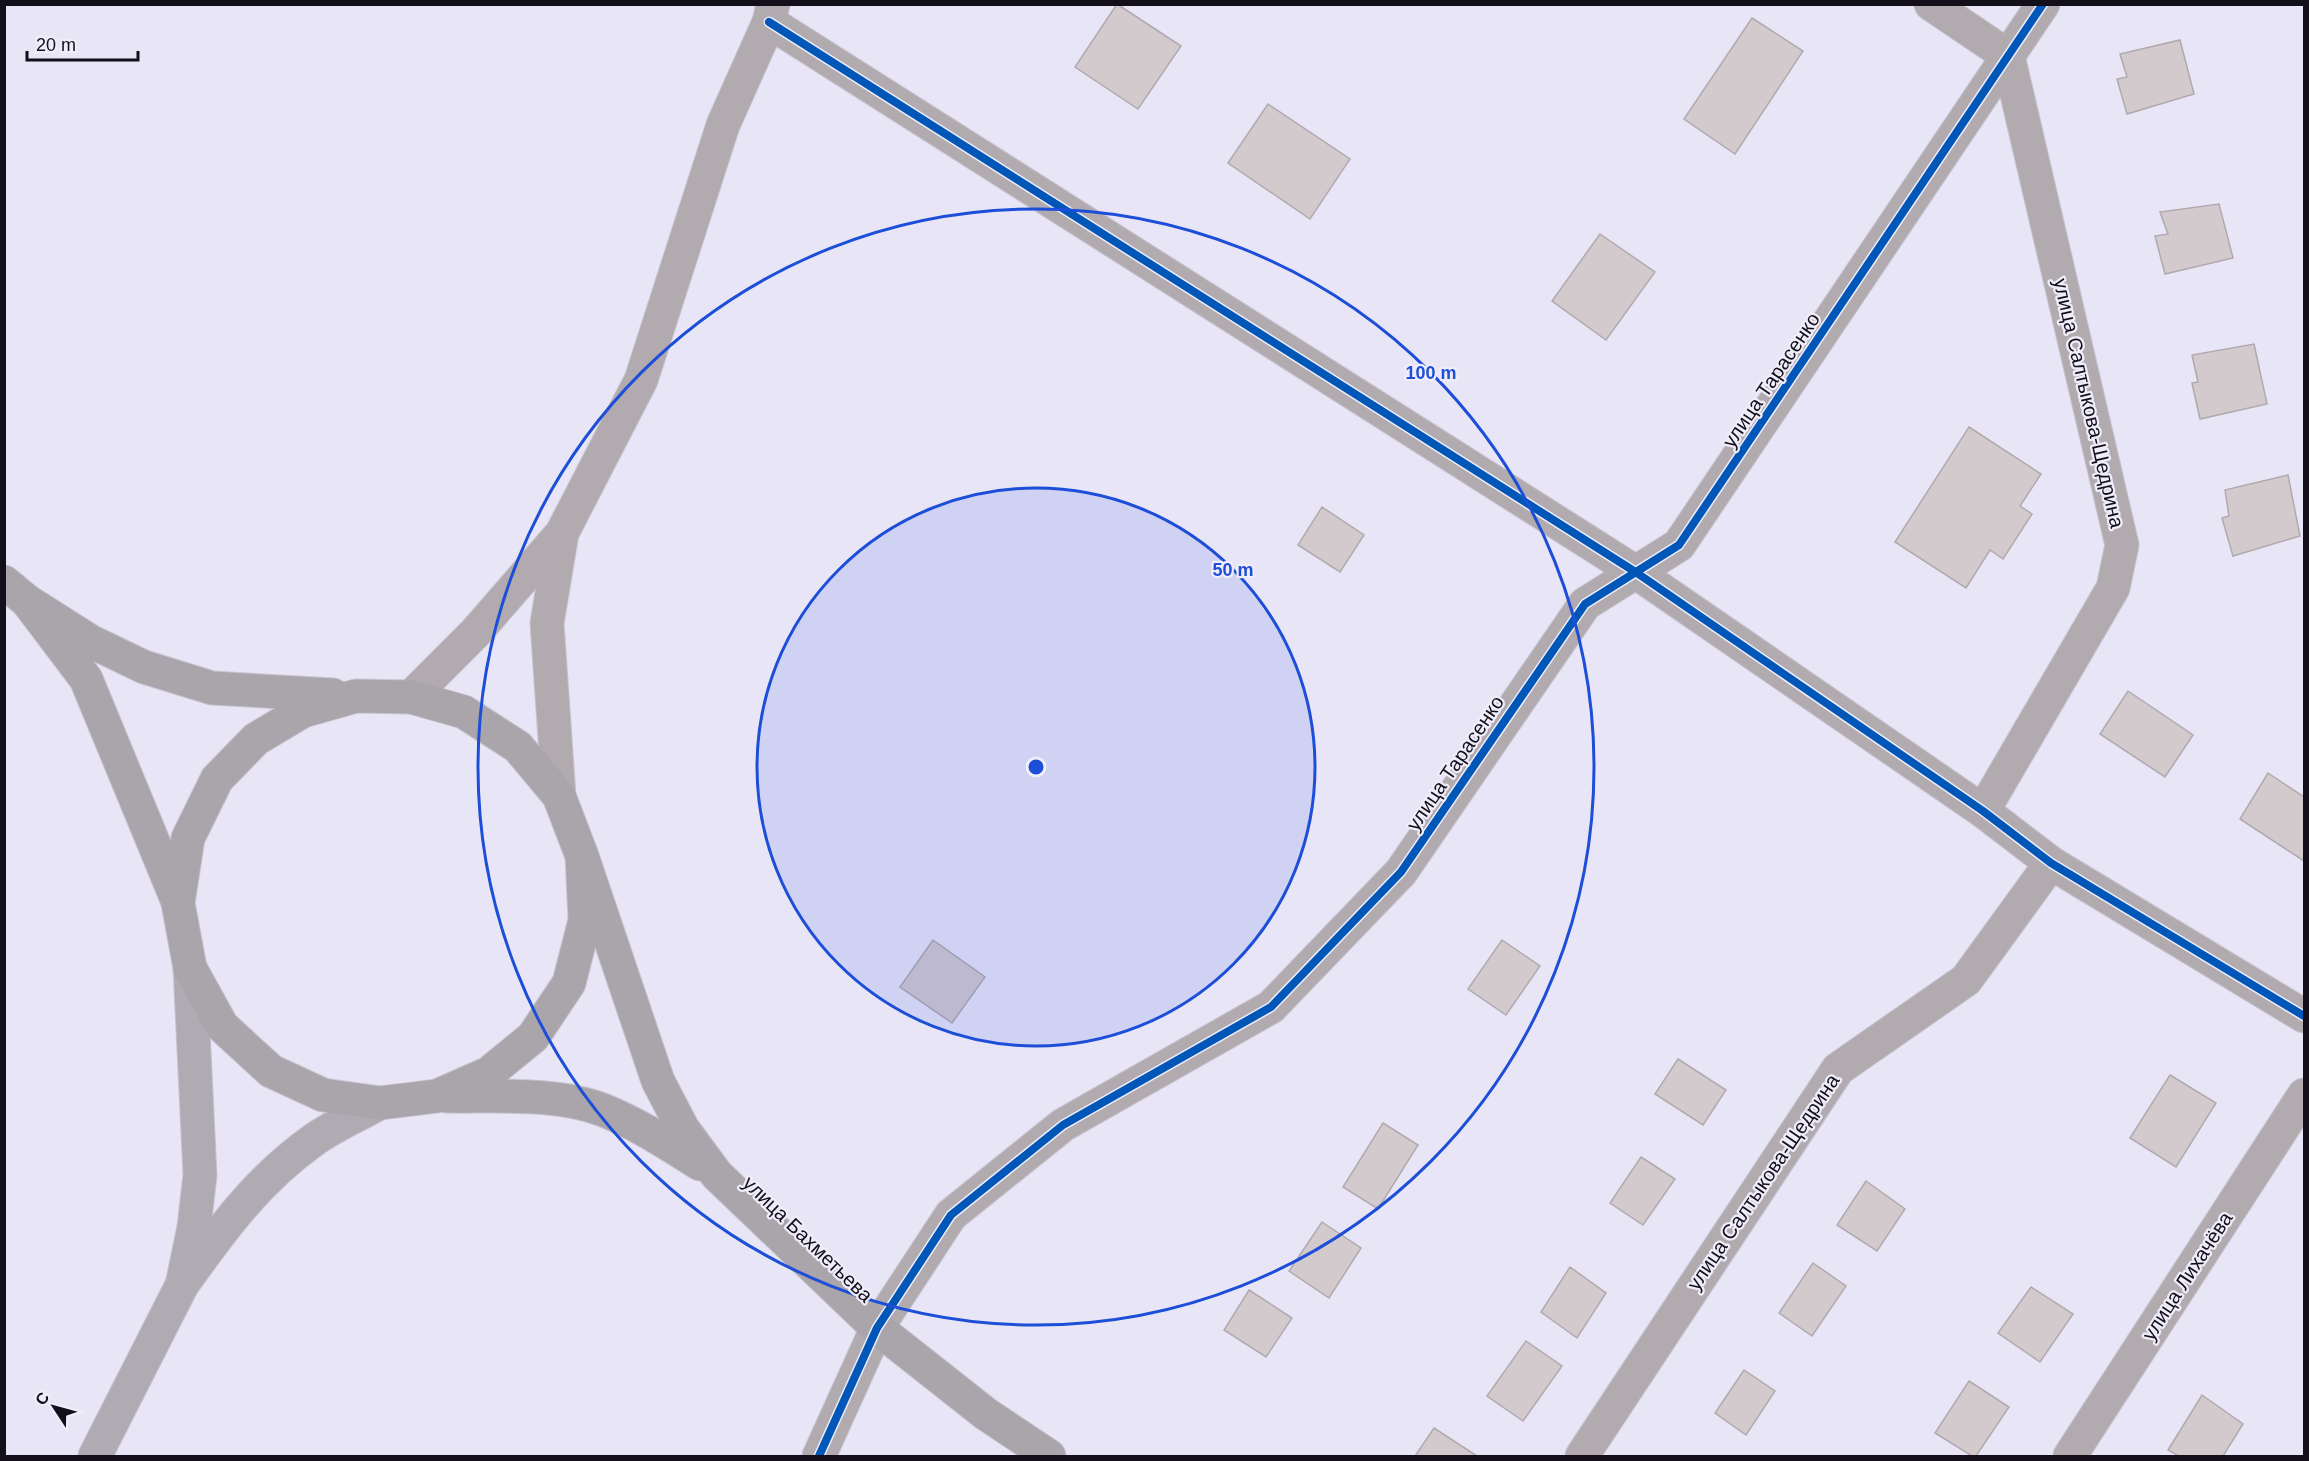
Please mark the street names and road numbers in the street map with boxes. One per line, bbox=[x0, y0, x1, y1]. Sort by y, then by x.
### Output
street label: улица Салтыкова-Щедрина bbox=[2050, 276, 2129, 531]
street label: улица Тарасенко bbox=[1718, 309, 1824, 451]
street label: улица Тарасенко bbox=[1402, 692, 1508, 834]
street label: улица Салтыкова-Щедрина bbox=[1682, 1069, 1844, 1294]
street label: улица Бахметьева bbox=[739, 1172, 878, 1307]
street label: улица Лихачёва bbox=[2137, 1207, 2237, 1344]

